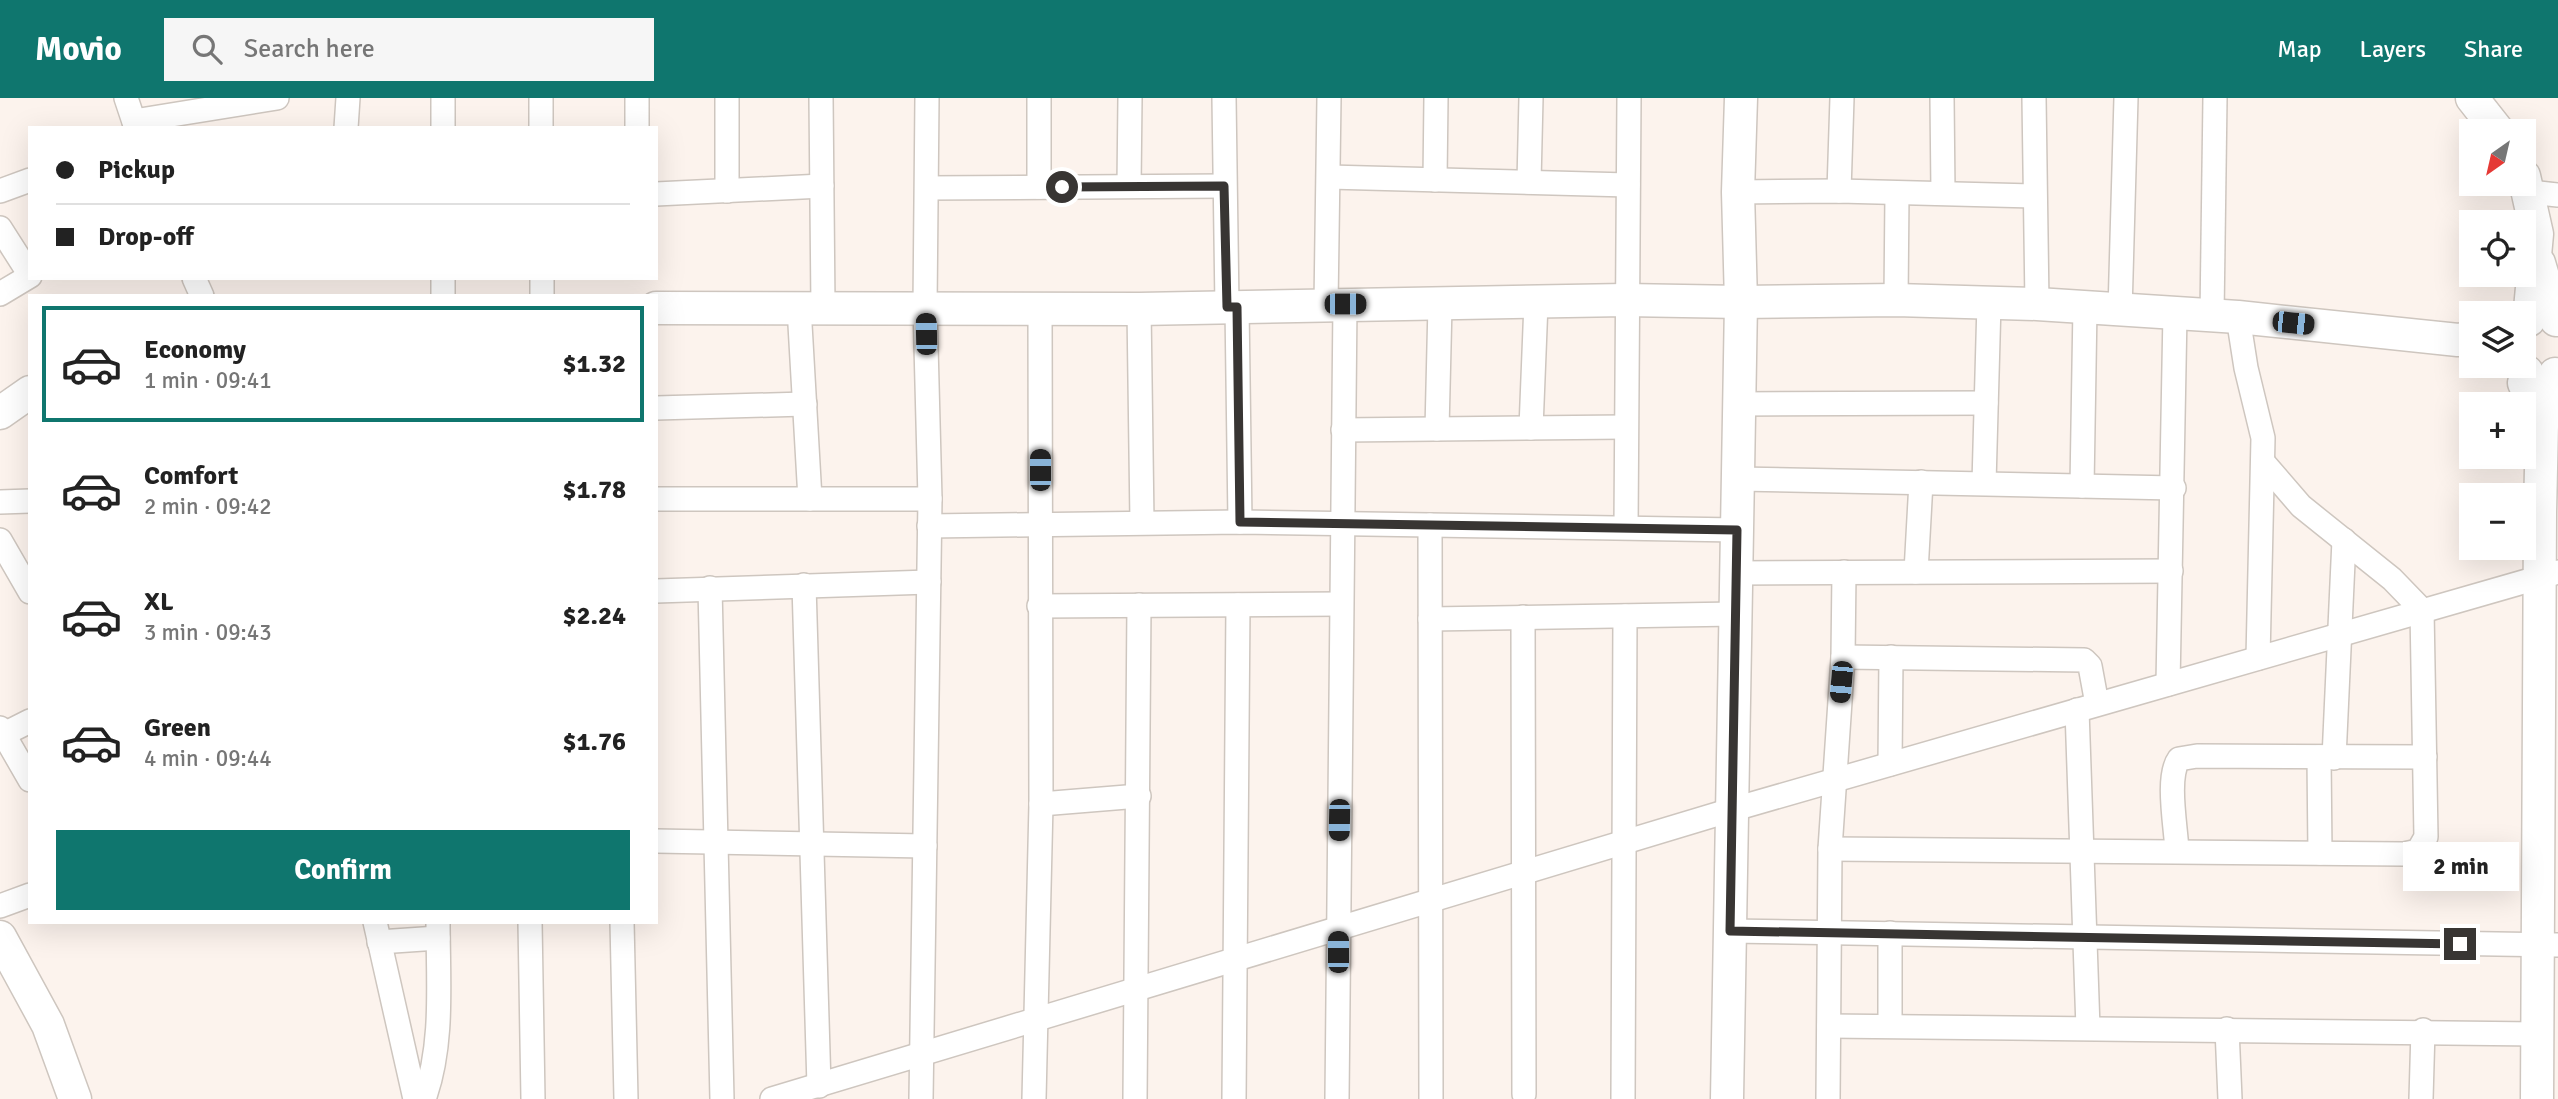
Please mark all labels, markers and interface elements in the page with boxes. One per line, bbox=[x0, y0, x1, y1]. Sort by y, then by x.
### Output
search box bbox=[164, 18, 654, 81]
text: Movio bbox=[35, 29, 122, 70]
icon: search bbox=[188, 30, 226, 68]
text: Search here bbox=[244, 33, 375, 65]
text: Map bbox=[2277, 34, 2322, 64]
text: Layers bbox=[2360, 34, 2426, 64]
text: Share bbox=[2464, 34, 2523, 64]
north arrow bbox=[2459, 119, 2536, 196]
map controls bbox=[2459, 119, 2536, 560]
text: Pickup bbox=[98, 154, 175, 186]
route start bbox=[1046, 171, 1078, 203]
button: locate bbox=[2459, 210, 2536, 287]
text: Drop-off bbox=[98, 221, 194, 253]
car bbox=[1325, 294, 1367, 315]
button: layers bbox=[2459, 301, 2536, 378]
car bbox=[2272, 310, 2315, 336]
car bbox=[916, 313, 937, 355]
icon: car bbox=[60, 333, 123, 396]
text: Economy bbox=[144, 334, 246, 366]
text: $1.32 bbox=[562, 348, 626, 380]
text: 1 min · 09:41 bbox=[144, 366, 272, 395]
button: + bbox=[2459, 392, 2536, 469]
car bbox=[1030, 449, 1051, 491]
icon: car bbox=[60, 459, 123, 522]
text: Comfort bbox=[144, 460, 238, 492]
text: $1.78 bbox=[562, 474, 626, 506]
button: − bbox=[2459, 483, 2536, 560]
text: 2 min · 09:42 bbox=[144, 492, 272, 521]
icon: car bbox=[60, 585, 123, 648]
text: XL bbox=[144, 586, 174, 618]
text: $2.24 bbox=[562, 600, 626, 632]
text: 3 min · 09:43 bbox=[144, 618, 272, 647]
car bbox=[1829, 660, 1854, 704]
icon: car bbox=[60, 711, 123, 774]
text: Green bbox=[144, 712, 211, 744]
text: $1.76 bbox=[562, 726, 626, 758]
text: 4 min · 09:44 bbox=[144, 744, 272, 773]
car bbox=[1329, 799, 1350, 841]
button: Confirm bbox=[56, 830, 630, 910]
callout: 2 min bbox=[2402, 842, 2518, 892]
text: 2 min bbox=[2433, 852, 2489, 881]
route end bbox=[2444, 928, 2476, 960]
car bbox=[1328, 931, 1349, 973]

